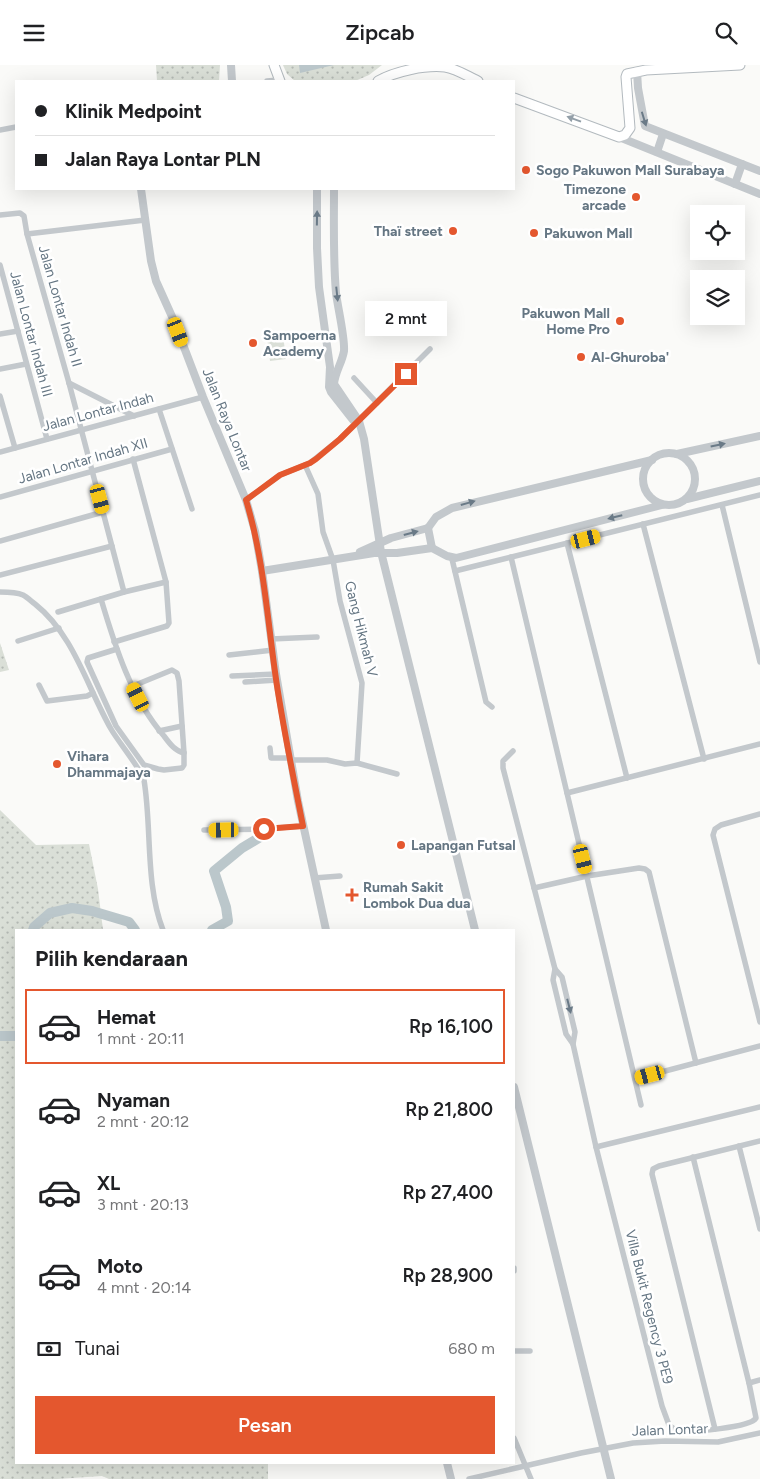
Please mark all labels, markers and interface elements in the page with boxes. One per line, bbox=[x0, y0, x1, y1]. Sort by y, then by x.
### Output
icon: menu bbox=[20, 19, 48, 47]
text: Zipcab bbox=[345, 19, 415, 46]
icon: search bbox=[712, 19, 740, 47]
text: Klinik Medpoint bbox=[65, 100, 202, 123]
one-way arrow bbox=[640, 112, 648, 127]
one-way arrow bbox=[566, 115, 581, 122]
text: Jalan Raya Lontar PLN bbox=[65, 148, 261, 171]
place label: Sogo Pakuwon Mall Surabaya bbox=[536, 162, 724, 179]
marker: Sogo Pakuwon Mall Surabaya bbox=[520, 164, 532, 176]
place label: Timezone arcade bbox=[564, 181, 626, 214]
marker: Timezone arcade bbox=[630, 191, 642, 203]
map controls bbox=[690, 205, 745, 325]
button: locate bbox=[690, 205, 745, 260]
one-way arrow bbox=[313, 210, 321, 226]
place label: Thaï street bbox=[374, 223, 443, 240]
marker: Thaï street bbox=[447, 225, 459, 237]
place label: Pakuwon Mall bbox=[544, 225, 632, 242]
marker: Pakuwon Mall bbox=[528, 227, 540, 239]
street label: Jalan Lontar Indah II bbox=[35, 243, 85, 369]
street label: Jalan Lontar Indah III bbox=[6, 269, 56, 399]
button: layers bbox=[690, 270, 745, 325]
one-way arrow bbox=[333, 286, 341, 302]
callout: 2 mnt bbox=[365, 301, 447, 337]
place label: Pakuwon Mall Home Pro bbox=[522, 305, 610, 338]
text: 2 mnt bbox=[385, 309, 427, 328]
car bbox=[165, 315, 190, 349]
marker: Pakuwon Mall Home Pro bbox=[614, 315, 626, 327]
place label: Sampoerna Academy bbox=[263, 327, 336, 360]
marker: Sampoerna Academy bbox=[247, 337, 259, 349]
place label: Al-Ghuroba' bbox=[591, 349, 669, 366]
marker: Al-Ghuroba' bbox=[575, 351, 587, 363]
route end bbox=[395, 363, 417, 385]
street label: Jalan Raya Lontar bbox=[199, 366, 256, 474]
street label: Jalan Lontar Indah bbox=[41, 389, 156, 435]
street label: Jalan Lontar Indah XII bbox=[16, 434, 150, 488]
one-way arrow bbox=[711, 441, 726, 449]
car bbox=[88, 483, 111, 515]
one-way arrow bbox=[461, 499, 476, 507]
one-way arrow bbox=[607, 513, 622, 521]
one-way arrow bbox=[403, 528, 418, 536]
car bbox=[569, 528, 602, 550]
street label: Gang Hikmah V bbox=[341, 579, 381, 679]
car bbox=[124, 680, 151, 714]
place label: Vihara Dhammajaya bbox=[67, 748, 151, 781]
marker: Vihara Dhammajaya bbox=[51, 758, 63, 770]
route start bbox=[253, 818, 275, 840]
car bbox=[208, 822, 239, 838]
place label: Lapangan Futsal bbox=[411, 837, 516, 854]
marker: Lapangan Futsal bbox=[395, 839, 407, 851]
car bbox=[572, 843, 593, 875]
place label: Rumah Sakit Lombok Dua dua bbox=[363, 879, 471, 912]
marker: Rumah Sakit Lombok Dua dua bbox=[345, 888, 359, 902]
text: Pilih kendaraan bbox=[35, 945, 188, 972]
one-way arrow bbox=[565, 998, 573, 1013]
icon: car bbox=[37, 1004, 82, 1049]
text: Hemat bbox=[97, 1006, 156, 1029]
text: Rp 16,100 bbox=[409, 1015, 493, 1038]
text: 1 mnt · 20:11 bbox=[97, 1029, 185, 1048]
car bbox=[633, 1064, 666, 1086]
icon: car bbox=[37, 1087, 82, 1132]
text: Nyaman bbox=[97, 1089, 170, 1112]
text: Rp 21,800 bbox=[405, 1098, 493, 1121]
text: 2 mnt · 20:12 bbox=[97, 1112, 189, 1131]
icon: car bbox=[37, 1170, 82, 1215]
text: XL bbox=[97, 1172, 120, 1195]
text: Rp 27,400 bbox=[403, 1181, 493, 1204]
text: 3 mnt · 20:13 bbox=[97, 1195, 189, 1214]
street label: Villa Bukit Regency 3 PE9 bbox=[622, 1228, 676, 1386]
icon: car bbox=[37, 1253, 82, 1298]
text: Moto bbox=[97, 1255, 143, 1278]
text: Rp 28,900 bbox=[402, 1264, 493, 1287]
text: 4 mnt · 20:14 bbox=[97, 1278, 191, 1297]
icon: cash bbox=[35, 1335, 63, 1363]
text: Tunai bbox=[75, 1337, 120, 1360]
text: 680 m bbox=[448, 1339, 495, 1358]
button: Pesan bbox=[35, 1396, 495, 1454]
street label: Jalan Lontar bbox=[632, 1420, 709, 1440]

